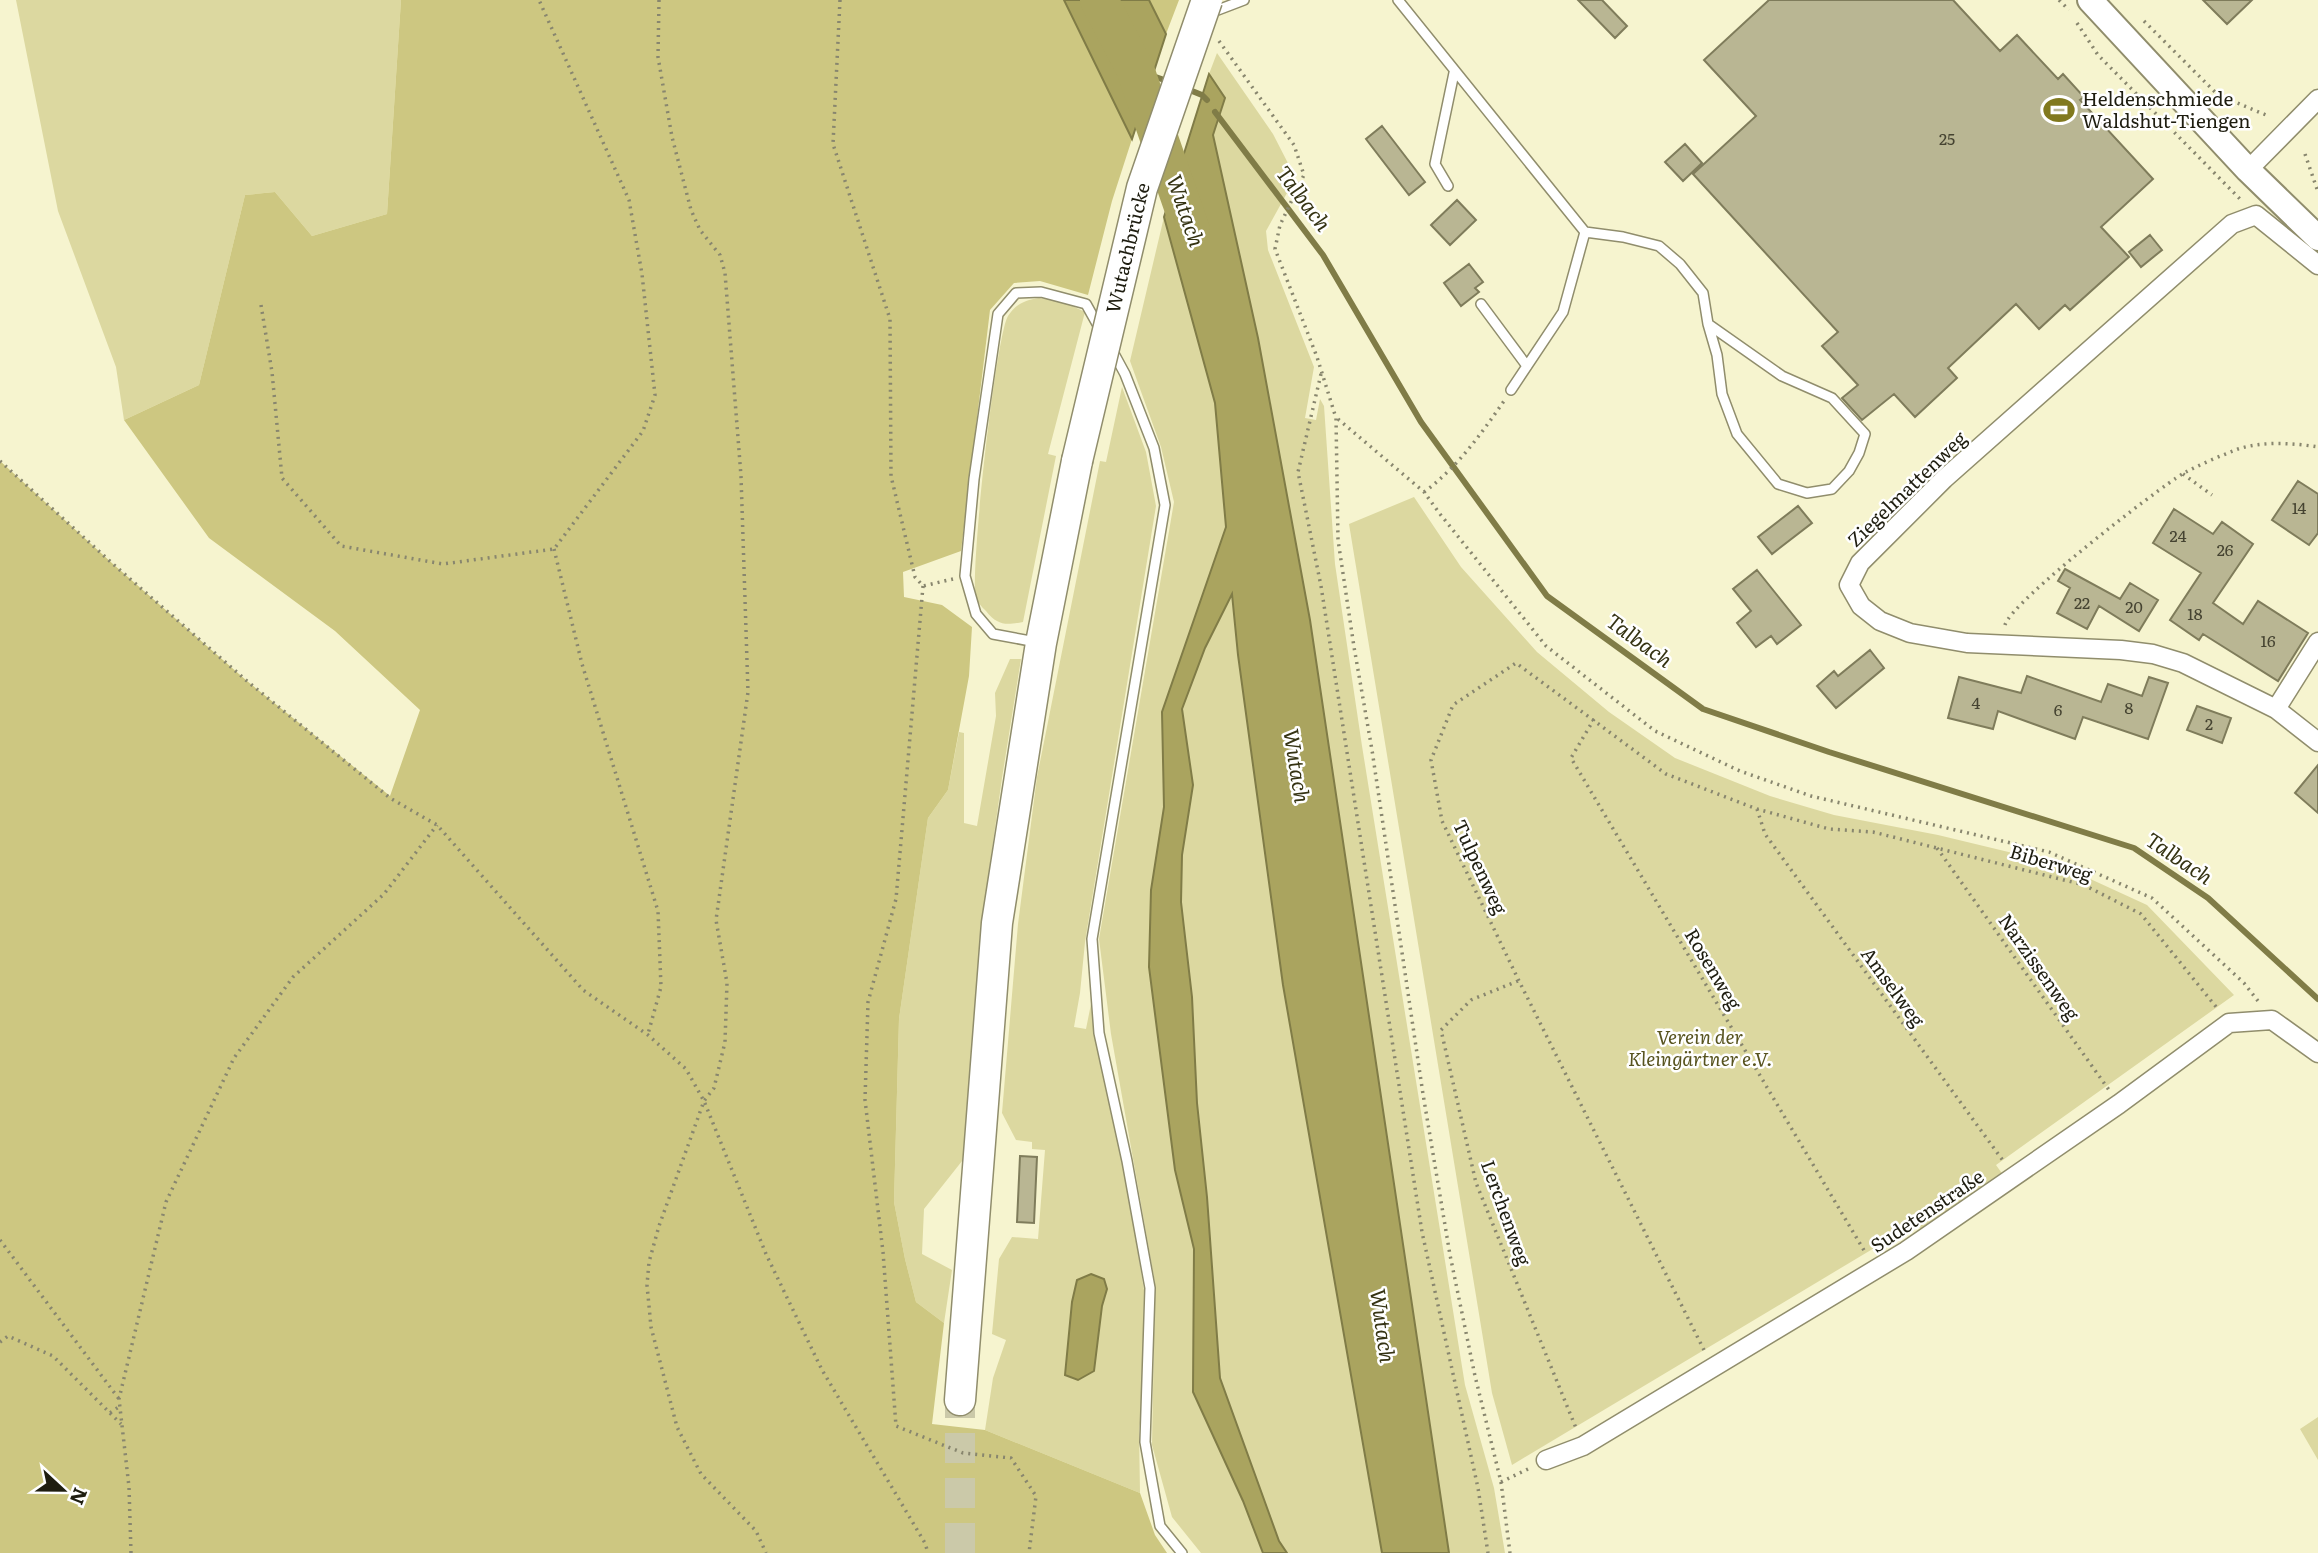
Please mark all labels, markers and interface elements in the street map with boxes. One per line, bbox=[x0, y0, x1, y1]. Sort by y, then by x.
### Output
place label: Heldenschmiede Waldshut-Tiengen bbox=[2082, 84, 2251, 134]
sports icon: Heldenschmiede Waldshut-Tiengen bbox=[2042, 93, 2076, 127]
house number: 25 bbox=[1939, 126, 1955, 150]
water label: Talbach bbox=[1270, 158, 1340, 237]
water label: Wutach bbox=[1161, 170, 1214, 251]
street label: Wutachbrücke bbox=[1098, 178, 1156, 316]
street label: Ziegelmattenweg bbox=[1840, 424, 1972, 553]
house number: 14 bbox=[2292, 495, 2307, 519]
house number: 24 bbox=[2170, 523, 2187, 547]
house number: 26 bbox=[2217, 537, 2234, 561]
house number: 22 bbox=[2074, 590, 2090, 614]
house number: 20 bbox=[2125, 594, 2143, 618]
house number: 18 bbox=[2187, 601, 2203, 625]
water label: Talbach bbox=[1601, 604, 1680, 674]
house number: 16 bbox=[2260, 628, 2276, 652]
house number: 4 bbox=[1972, 690, 1981, 714]
house number: 8 bbox=[2125, 695, 2134, 719]
house number: 6 bbox=[2054, 697, 2063, 721]
house number: 2 bbox=[2205, 711, 2213, 735]
water label: Wutach bbox=[1277, 726, 1320, 805]
street label: Tulpenweg bbox=[1447, 815, 1515, 919]
water label: Talbach bbox=[2141, 823, 2221, 891]
street label: Biberweg bbox=[2006, 836, 2096, 888]
street label: Narzissenweg bbox=[1993, 907, 2087, 1026]
street label: Rosenweg bbox=[1678, 922, 1749, 1015]
street label: Amselweg bbox=[1855, 941, 1933, 1032]
park label: Verein der Kleingärtner e.V. bbox=[1628, 1022, 1772, 1072]
street label: Lerchenweg bbox=[1475, 1156, 1539, 1270]
street label: Sudetenstraße bbox=[1864, 1162, 1989, 1259]
water label: Wutach bbox=[1364, 1287, 1405, 1365]
north arrow bbox=[28, 1455, 98, 1525]
text: N bbox=[64, 1484, 96, 1509]

